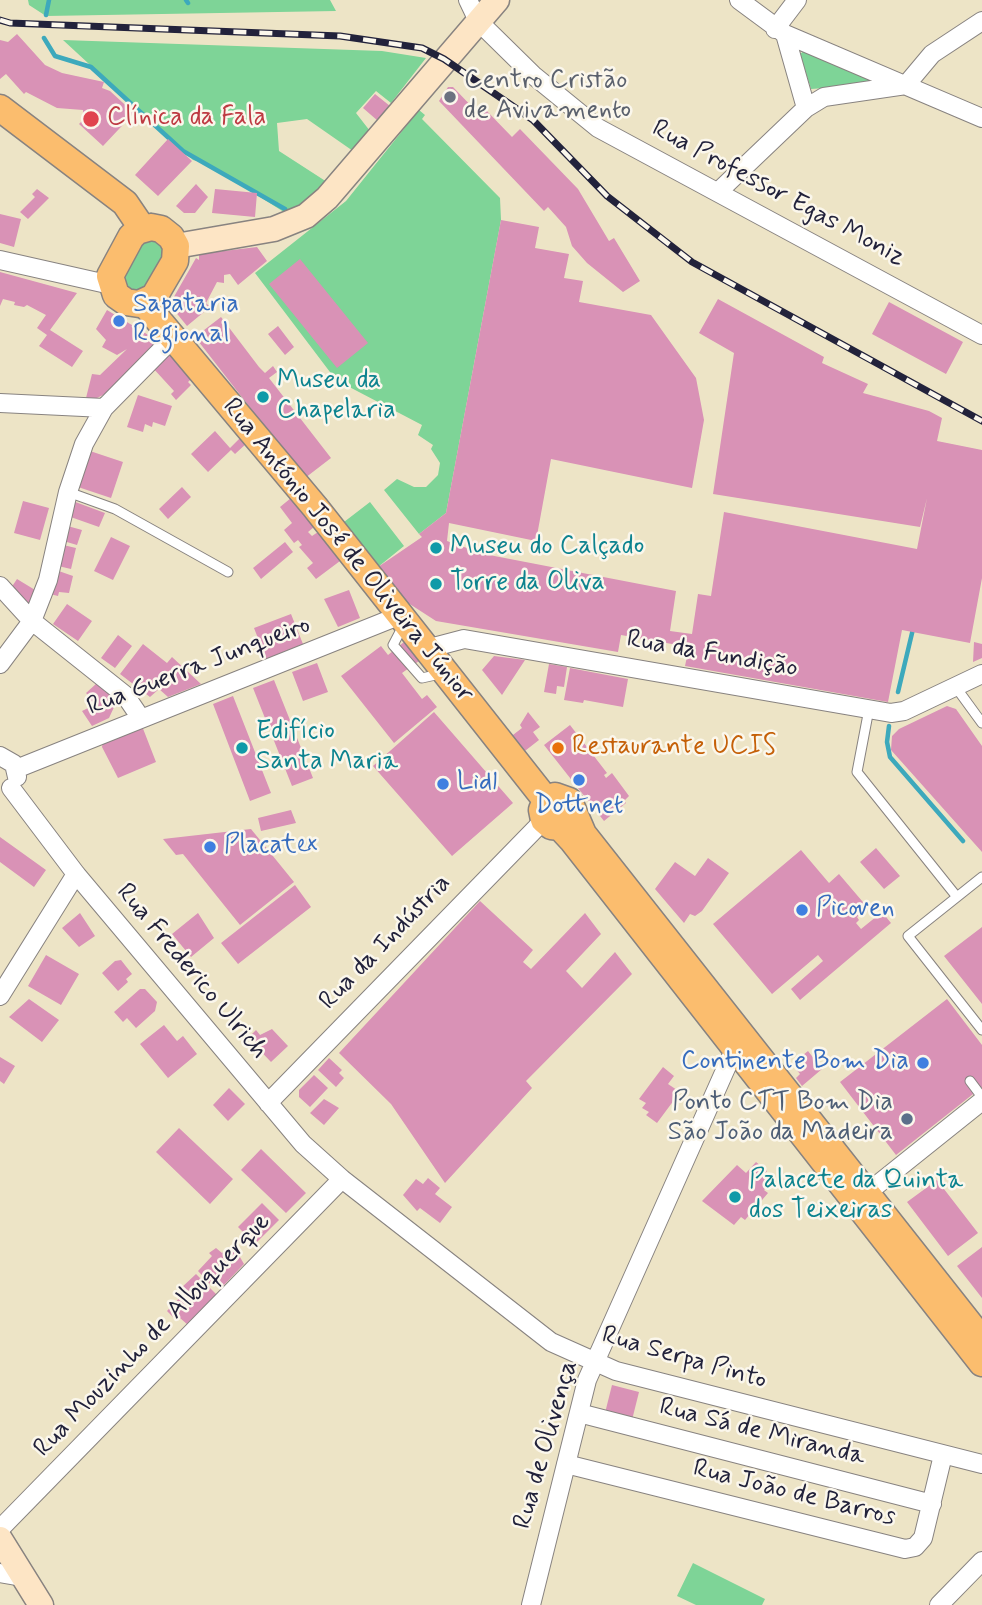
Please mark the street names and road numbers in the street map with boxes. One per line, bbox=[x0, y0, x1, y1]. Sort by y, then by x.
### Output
street label: Rua Professor Egas Moniz bbox=[646, 114, 910, 274]
street label: Rua António José de Oliveira Júnior bbox=[215, 393, 479, 709]
street label: Rua Guerra Junqueiro bbox=[83, 610, 315, 724]
street label: Rua da Fundição bbox=[624, 625, 800, 685]
street label: Rua da Indústria bbox=[314, 869, 458, 1017]
street label: Rua Frederico Ulrich bbox=[108, 878, 274, 1066]
street label: Rua Mouzinho de Albuquerque bbox=[28, 1207, 278, 1465]
street label: Rua Serpa Pinto bbox=[598, 1321, 770, 1397]
street label: Rua de Olivença bbox=[508, 1357, 586, 1533]
street label: Rua Sá de Miranda bbox=[656, 1392, 868, 1474]
street label: Rua João de Barros bbox=[690, 1454, 898, 1534]

